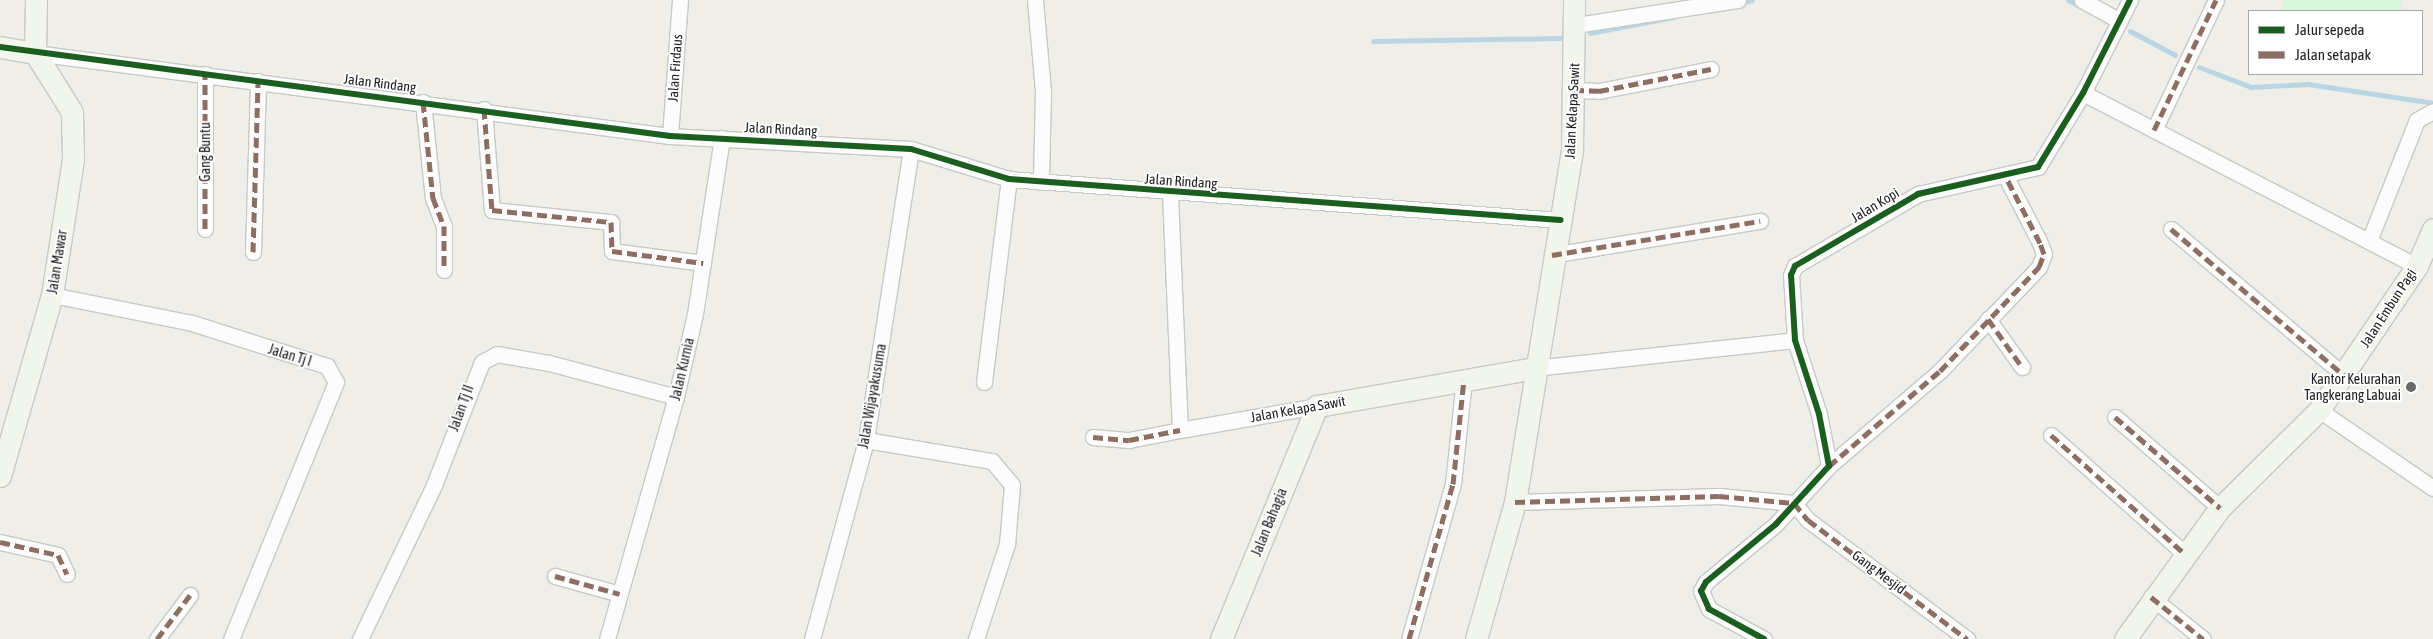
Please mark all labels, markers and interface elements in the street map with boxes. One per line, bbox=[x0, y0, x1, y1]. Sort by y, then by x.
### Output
legend bbox=[2248, 10, 2423, 75]
text: Jalur sepeda bbox=[2295, 21, 2365, 38]
street label: Jalan Firdaus bbox=[664, 34, 686, 102]
text: Jalan setapak bbox=[2295, 46, 2371, 63]
street label: Jalan Kelapa Sawit bbox=[1561, 63, 1583, 159]
street label: Jalan Rindang bbox=[343, 70, 417, 96]
street label: Jalan Rindang bbox=[744, 119, 818, 139]
street label: Gang Buntu bbox=[197, 122, 213, 182]
street label: Jalan Rindang bbox=[1144, 170, 1218, 192]
street label: Jalan Kopi bbox=[1848, 184, 1902, 226]
street label: Jalan Mawar bbox=[44, 229, 70, 295]
street label: Jalan Embun Pagi bbox=[2356, 266, 2420, 350]
street label: Jalan Kurnia bbox=[667, 336, 697, 402]
street label: Jalan Tj I bbox=[266, 340, 314, 370]
street label: Jalan Wijayakusuma bbox=[854, 342, 890, 450]
place label: Kantor Kelurahan Tangkerang Labuai bbox=[2304, 371, 2401, 404]
marker: Kantor Kelurahan Tangkerang Labuai bbox=[2405, 381, 2417, 393]
street label: Jalan Tj II bbox=[445, 383, 477, 433]
street label: Jalan Kelapa Sawit bbox=[1249, 392, 1347, 426]
street label: Jalan Bahagia bbox=[1248, 485, 1290, 559]
street label: Gang Mesjid bbox=[1849, 547, 1909, 597]

